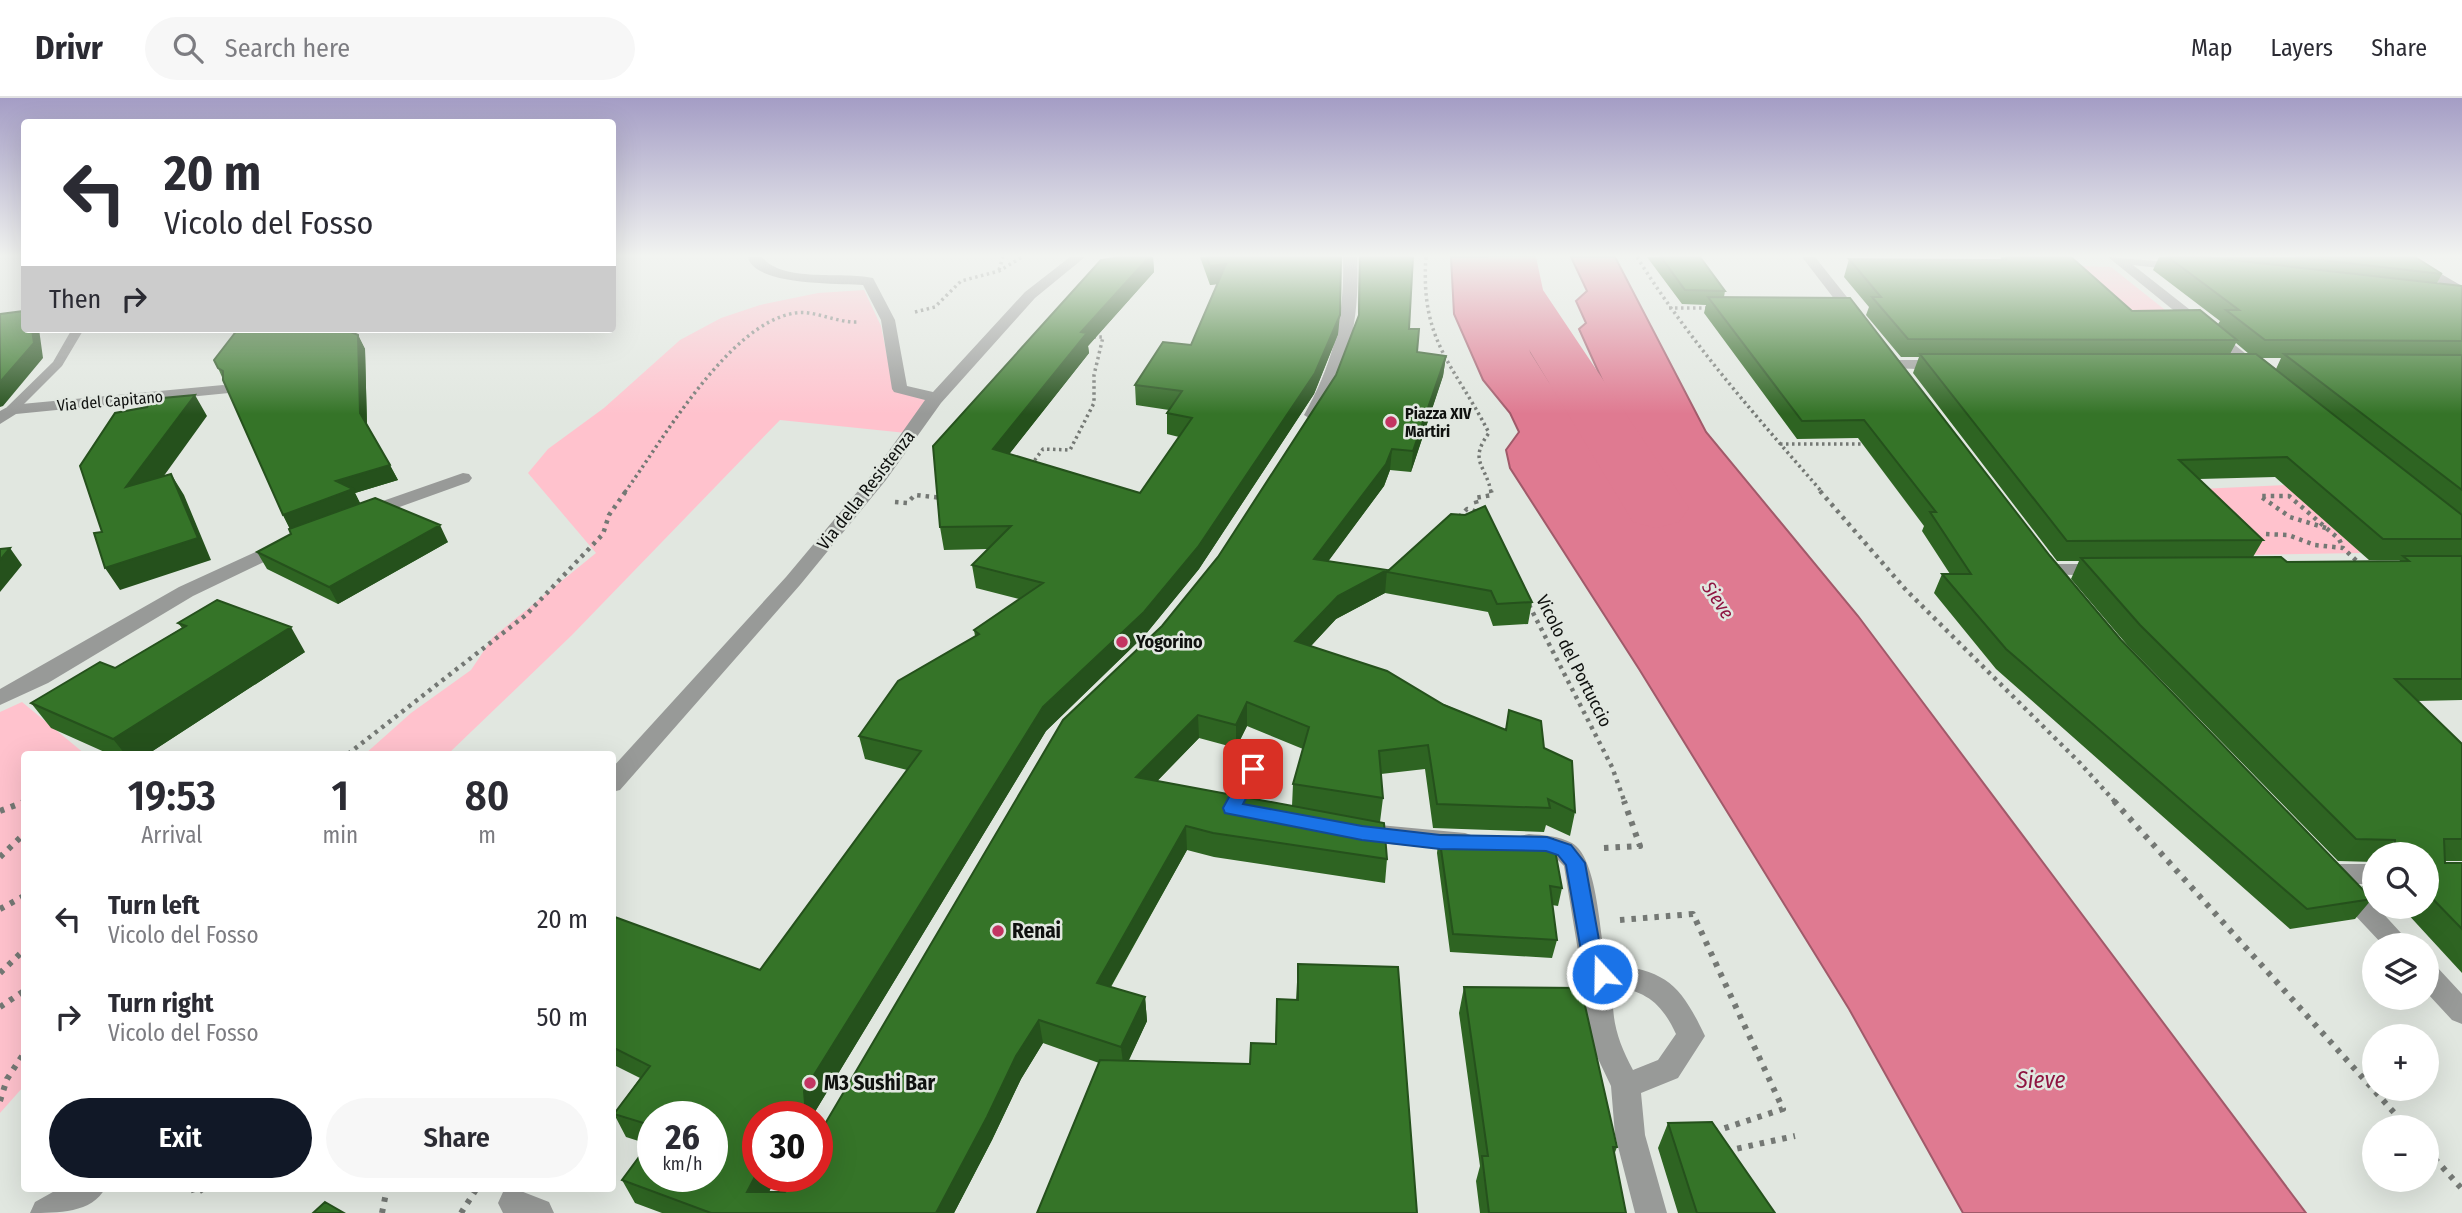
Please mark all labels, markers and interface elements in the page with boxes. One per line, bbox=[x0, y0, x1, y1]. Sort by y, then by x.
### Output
search box bbox=[145, 17, 635, 80]
text: Drivr bbox=[35, 28, 103, 68]
icon: search bbox=[169, 29, 207, 67]
text: Search here bbox=[225, 33, 350, 64]
text: Map bbox=[2191, 34, 2233, 62]
text: Layers bbox=[2271, 34, 2333, 62]
text: Share bbox=[2371, 34, 2427, 62]
text: 20 m bbox=[164, 144, 261, 203]
icon: left bbox=[49, 147, 140, 238]
text: Vicolo del Fosso bbox=[164, 204, 373, 242]
icon: right bbox=[115, 280, 153, 318]
text: Then bbox=[49, 284, 101, 315]
street label: Via del Capitano bbox=[56, 387, 164, 415]
place label: Piazza XIV Martiri bbox=[1405, 404, 1472, 441]
marker: Piazza XIV Martiri bbox=[1383, 414, 1399, 430]
street label: Via della Resistenza bbox=[812, 426, 920, 554]
water label: Sieve bbox=[1697, 576, 1739, 623]
street label: Vicolo del Portuccio bbox=[1531, 591, 1617, 731]
place label: Yogorino bbox=[1135, 631, 1203, 653]
marker: Yogorino bbox=[1114, 634, 1130, 650]
pin bbox=[1223, 739, 1283, 799]
icon: arrive bbox=[1234, 750, 1272, 788]
text: 19:53 bbox=[128, 771, 216, 821]
text: 1 bbox=[332, 771, 349, 821]
text: 80 bbox=[465, 771, 509, 821]
text: Arrival bbox=[141, 821, 202, 849]
text: min bbox=[323, 821, 358, 849]
text: m bbox=[478, 821, 496, 849]
map controls bbox=[2362, 842, 2439, 1192]
button: search bbox=[2362, 842, 2439, 919]
text: Turn left bbox=[108, 890, 200, 921]
icon: left bbox=[49, 900, 87, 938]
text: 20 m bbox=[537, 904, 588, 935]
place label: Renai bbox=[1012, 918, 1061, 944]
text: Vicolo del Fosso bbox=[108, 921, 259, 949]
marker: Renai bbox=[990, 923, 1006, 939]
button: layers bbox=[2362, 933, 2439, 1010]
position arrow bbox=[1565, 937, 1639, 1011]
text: Turn right bbox=[108, 988, 214, 1019]
icon: right bbox=[49, 998, 87, 1036]
text: 50 m bbox=[536, 1002, 588, 1033]
text: Vicolo del Fosso bbox=[108, 1019, 259, 1047]
button: + bbox=[2362, 1024, 2439, 1101]
water label: Sieve bbox=[2016, 1066, 2066, 1094]
place label: M3 Sushi Bar bbox=[824, 1070, 935, 1096]
marker: M3 Sushi Bar bbox=[802, 1075, 818, 1091]
button: Exit bbox=[49, 1098, 312, 1178]
button: Share bbox=[326, 1098, 588, 1178]
speed limit sign: 30 bbox=[742, 1101, 833, 1192]
button: − bbox=[2362, 1115, 2439, 1192]
text: 26 bbox=[665, 1116, 700, 1158]
text: km/h bbox=[662, 1153, 703, 1175]

